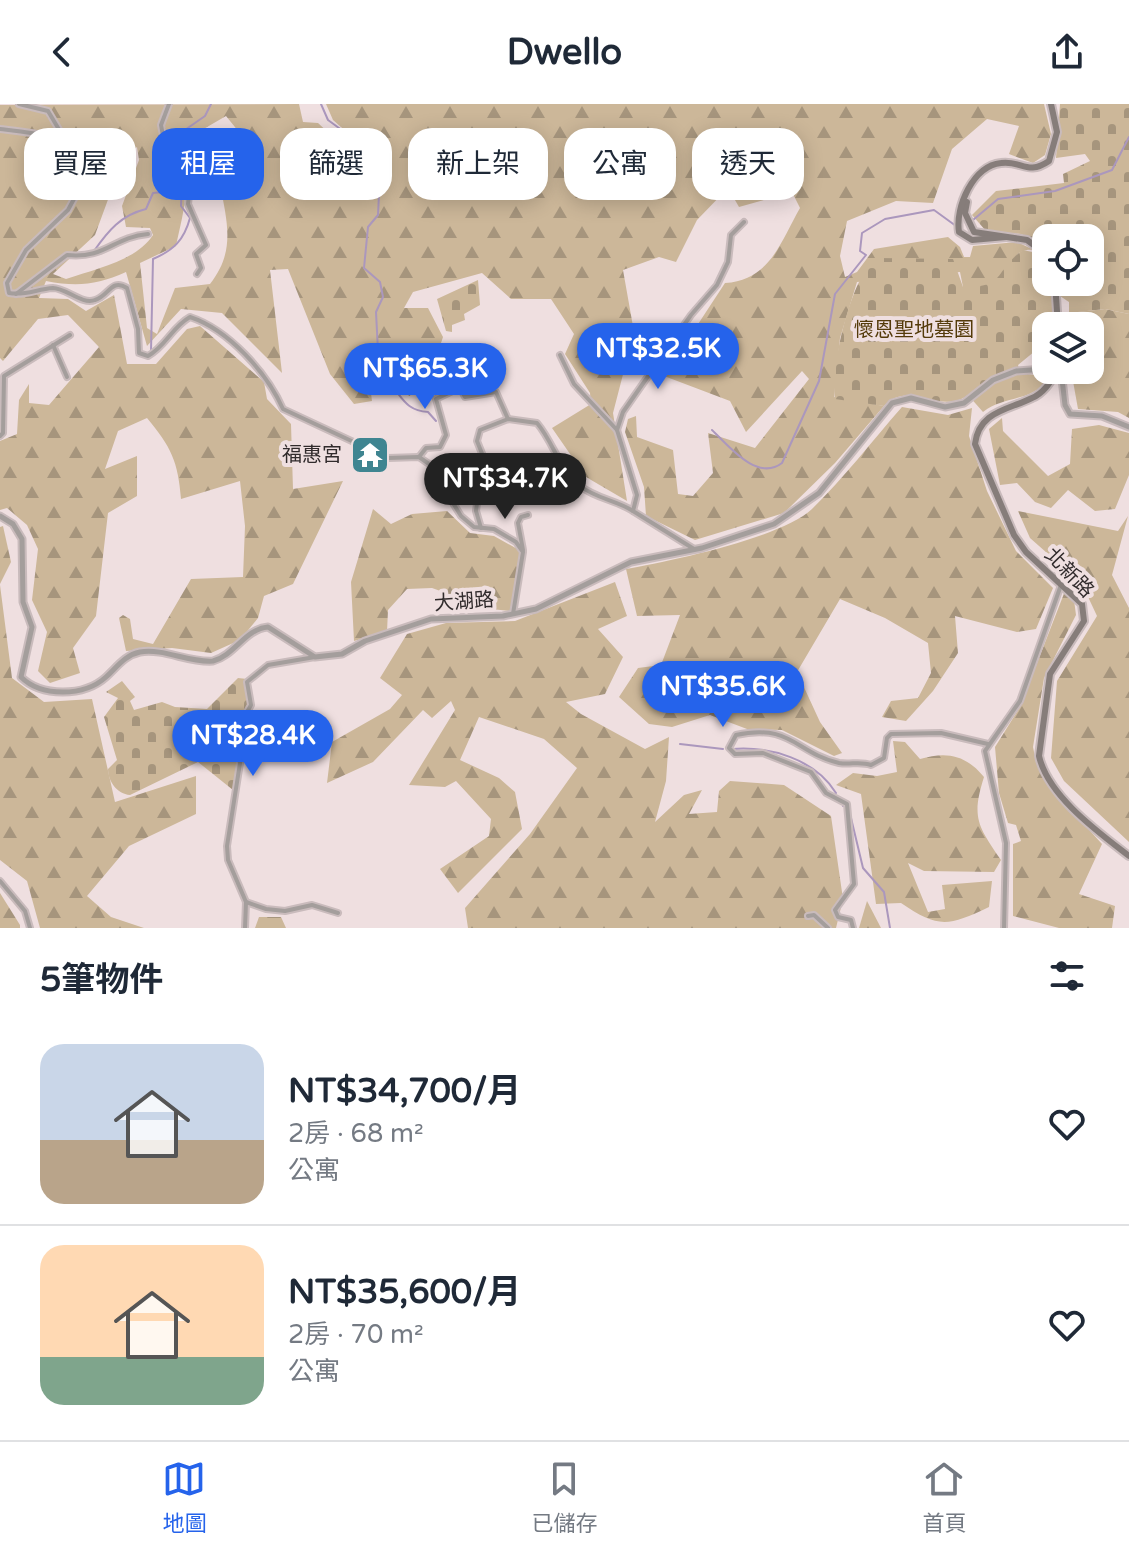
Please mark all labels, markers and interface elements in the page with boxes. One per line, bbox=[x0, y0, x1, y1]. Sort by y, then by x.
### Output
icon: back bbox=[40, 30, 84, 74]
icon: share bbox=[1045, 30, 1089, 74]
text: Dwello bbox=[507, 31, 622, 74]
chip: 買屋 bbox=[24, 128, 136, 200]
chip: 租屋 bbox=[152, 128, 264, 200]
chip: 篩選 bbox=[280, 128, 392, 200]
chip: 新上架 bbox=[408, 128, 548, 200]
chip: 公寓 bbox=[564, 128, 676, 200]
chip: 透天 bbox=[692, 128, 804, 200]
map controls bbox=[1032, 224, 1104, 384]
button: locate bbox=[1032, 224, 1104, 296]
button: layers bbox=[1032, 312, 1104, 384]
park label: 懷恩聖地墓園 bbox=[854, 318, 974, 342]
pin: NT$32.5K bbox=[575, 323, 741, 391]
text: NT$32.5K bbox=[595, 333, 721, 364]
pin: NT$65.3K bbox=[342, 343, 508, 411]
text: NT$65.3K bbox=[362, 353, 488, 384]
temple icon: 福惠宮 bbox=[349, 434, 391, 476]
place label: 福惠宮 bbox=[282, 443, 342, 467]
pin: NT$34.7K bbox=[422, 453, 588, 521]
text: NT$34.7K bbox=[442, 463, 568, 494]
street label: 北新路 bbox=[1040, 543, 1098, 603]
street label: 大湖路 bbox=[433, 588, 495, 616]
pin: NT$35.6K bbox=[640, 661, 806, 729]
text: NT$35.6K bbox=[660, 671, 786, 702]
pin: NT$28.4K bbox=[170, 710, 336, 778]
text: NT$28.4K bbox=[190, 720, 316, 751]
icon: filters bbox=[1045, 954, 1089, 998]
text: 5筆物件 bbox=[40, 960, 163, 1001]
text: NT$34,700/月 bbox=[288, 1071, 521, 1112]
icon: home bbox=[104, 1076, 200, 1172]
icon: heart bbox=[1045, 1102, 1089, 1146]
text: 2房 · 68 m² bbox=[288, 1118, 424, 1149]
text: 公寓 bbox=[288, 1155, 340, 1186]
text: NT$35,600/月 bbox=[288, 1272, 521, 1313]
icon: home bbox=[104, 1277, 200, 1373]
icon: heart bbox=[1045, 1303, 1089, 1347]
text: 2房 · 70 m² bbox=[288, 1319, 424, 1350]
text: 公寓 bbox=[288, 1356, 340, 1387]
tab: 地圖 bbox=[162, 1457, 207, 1537]
tab: 已儲存 bbox=[531, 1457, 598, 1537]
tab: 首頁 bbox=[922, 1457, 967, 1537]

